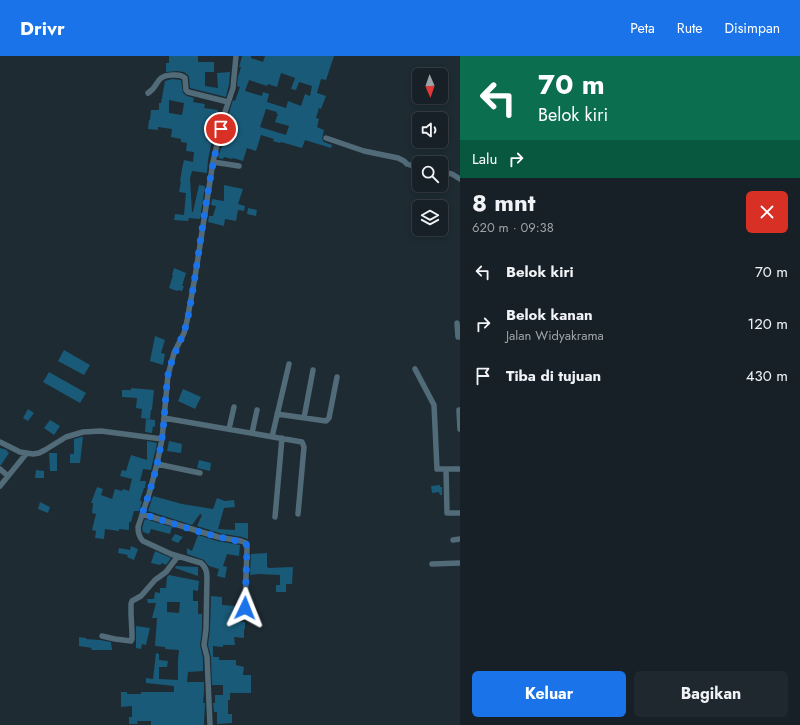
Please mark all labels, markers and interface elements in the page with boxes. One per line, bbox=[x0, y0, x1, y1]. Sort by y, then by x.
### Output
text: Drivr bbox=[20, 15, 65, 42]
text: Peta bbox=[630, 18, 655, 38]
text: Rute bbox=[677, 18, 703, 38]
text: Disimpan bbox=[725, 18, 780, 38]
text: 70 m bbox=[538, 64, 605, 105]
north arrow bbox=[412, 68, 448, 104]
map controls bbox=[412, 68, 448, 236]
icon: left bbox=[472, 72, 524, 124]
text: Belok kiri bbox=[538, 102, 608, 128]
pin bbox=[204, 112, 238, 146]
button: sound bbox=[412, 112, 448, 148]
icon: arrive bbox=[210, 118, 232, 140]
text: Lalu bbox=[472, 148, 497, 170]
icon: right bbox=[505, 148, 527, 170]
button: search bbox=[412, 156, 448, 192]
text: 8 mnt bbox=[472, 185, 535, 220]
button: close bbox=[746, 191, 788, 233]
button: layers bbox=[412, 200, 448, 236]
text: 620 m · 09:38 bbox=[472, 218, 554, 237]
icon: left bbox=[472, 261, 494, 283]
text: Belok kiri bbox=[506, 261, 574, 283]
text: 70 m bbox=[755, 261, 788, 283]
text: Belok kanan bbox=[506, 304, 593, 326]
icon: right bbox=[472, 313, 494, 335]
text: 120 m bbox=[748, 313, 788, 335]
text: Jalan Widyakrama bbox=[506, 326, 604, 345]
icon: arrive bbox=[472, 365, 494, 387]
text: Tiba di tujuan bbox=[506, 365, 601, 387]
text: 430 m bbox=[746, 365, 788, 387]
position arrow bbox=[224, 587, 266, 629]
button: Keluar bbox=[472, 671, 626, 717]
button: Bagikan bbox=[634, 671, 788, 717]

